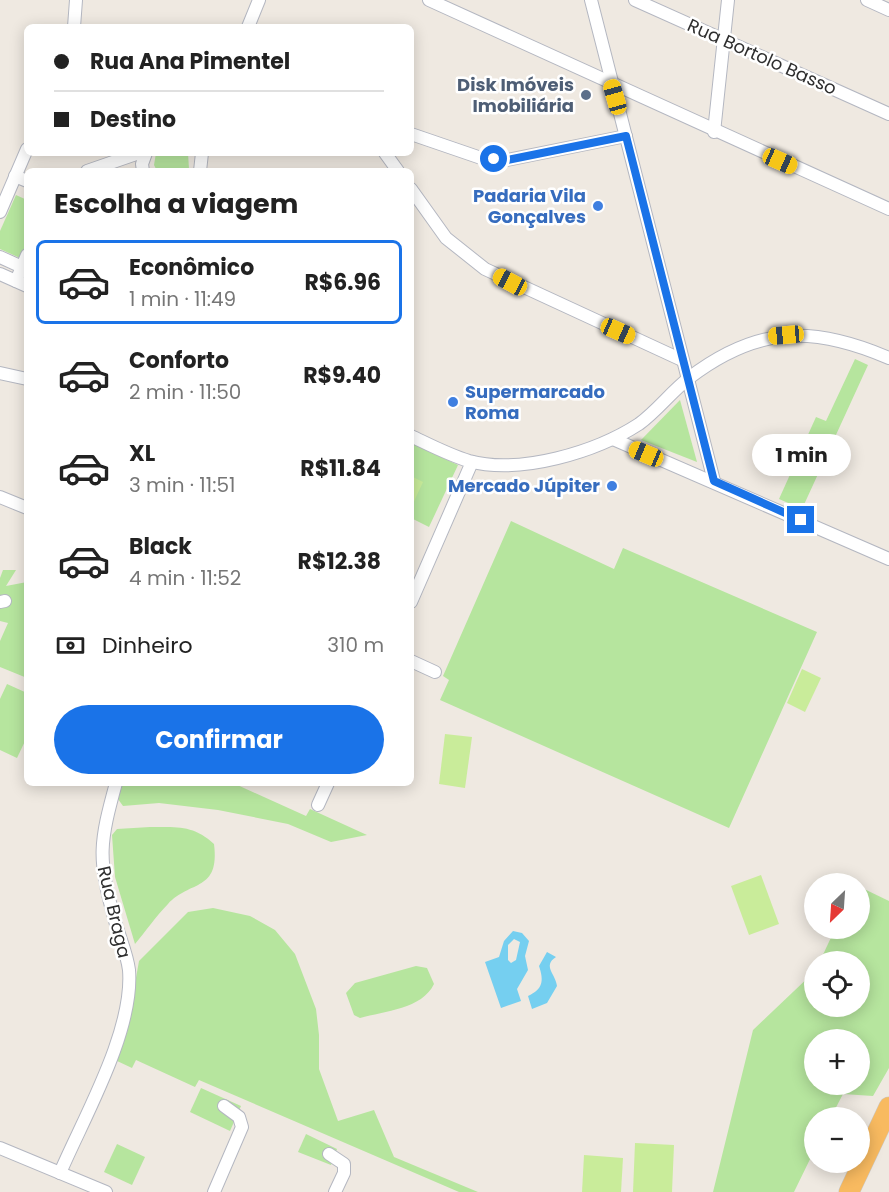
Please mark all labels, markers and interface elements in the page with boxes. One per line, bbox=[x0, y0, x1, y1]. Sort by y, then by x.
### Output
street label: Rua Bortolo Basso bbox=[684, 12, 841, 101]
text: Rua Ana Pimentel bbox=[90, 46, 290, 77]
place label: Disk Imóveis Imobiliária bbox=[457, 72, 574, 118]
car bbox=[601, 77, 629, 117]
marker: Disk Imóveis Imobiliária bbox=[579, 88, 593, 102]
text: Destino bbox=[90, 104, 176, 135]
route start bbox=[480, 145, 507, 172]
car bbox=[760, 145, 800, 177]
place label: Padaria Vila Gonçalves bbox=[473, 183, 586, 229]
text: Escolha a viagem bbox=[54, 185, 298, 222]
marker: Padaria Vila Gonçalves bbox=[591, 199, 605, 213]
text: Econômico bbox=[129, 252, 254, 283]
icon: car bbox=[57, 255, 111, 309]
car bbox=[490, 266, 530, 298]
text: R$6.96 bbox=[304, 267, 381, 298]
text: 1 min · 11:49 bbox=[129, 285, 236, 313]
car bbox=[598, 315, 638, 347]
car bbox=[767, 324, 805, 346]
text: Conforto bbox=[129, 345, 229, 376]
icon: car bbox=[57, 348, 111, 402]
text: R$9.40 bbox=[303, 360, 381, 391]
text: 2 min · 11:50 bbox=[129, 378, 241, 406]
place label: Supermarcado Roma bbox=[465, 379, 605, 425]
marker: Supermarcado Roma bbox=[446, 395, 460, 409]
callout: 1 min bbox=[752, 433, 850, 475]
text: XL bbox=[129, 438, 155, 469]
car bbox=[626, 439, 666, 469]
icon: car bbox=[57, 441, 111, 495]
text: 1 min bbox=[775, 441, 828, 469]
text: R$11.84 bbox=[300, 453, 381, 484]
text: 3 min · 11:51 bbox=[129, 471, 235, 499]
place label: Mercado Júpiter bbox=[448, 473, 600, 498]
marker: Mercado Júpiter bbox=[605, 479, 619, 493]
route end bbox=[787, 506, 814, 533]
text: Black bbox=[129, 531, 192, 562]
icon: car bbox=[57, 534, 111, 588]
text: R$12.38 bbox=[298, 546, 381, 577]
text: 4 min · 11:52 bbox=[129, 564, 241, 592]
icon: cash bbox=[54, 629, 87, 662]
text: Dinheiro bbox=[102, 630, 192, 661]
text: 310 m bbox=[327, 631, 384, 659]
button: Confirmar bbox=[54, 705, 384, 774]
street label: Rua Braga bbox=[92, 863, 137, 960]
north arrow bbox=[804, 873, 870, 939]
map controls bbox=[804, 873, 870, 1173]
button: locate bbox=[804, 951, 870, 1017]
button: + bbox=[804, 1029, 870, 1095]
button: − bbox=[804, 1107, 870, 1173]

